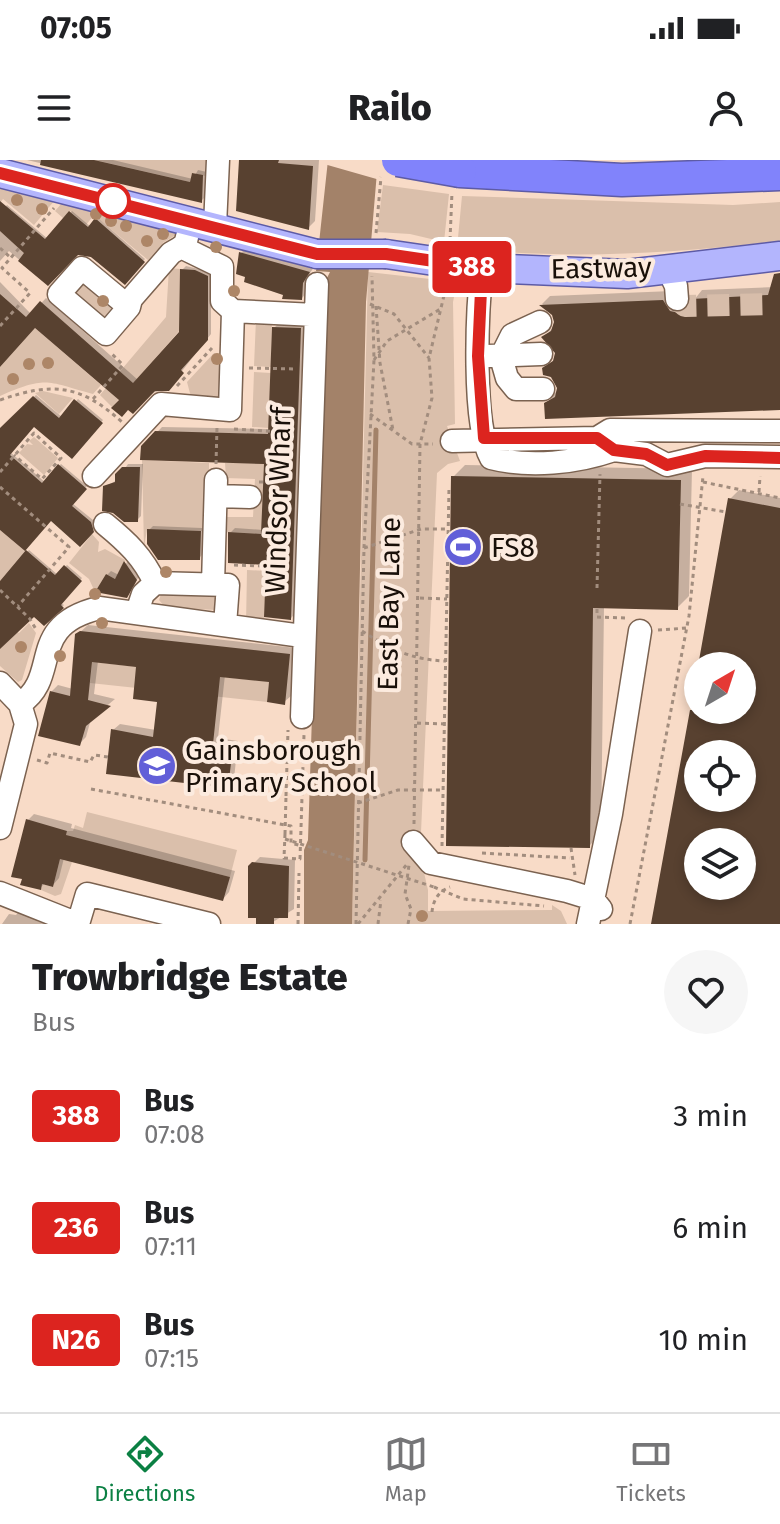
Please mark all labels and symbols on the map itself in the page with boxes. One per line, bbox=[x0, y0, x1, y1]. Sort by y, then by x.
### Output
unlabelled marker bbox=[96, 184, 130, 218]
line badge: 388 bbox=[426, 241, 518, 293]
street label: Eastway bbox=[550, 251, 652, 285]
street label: Windsor Wharf bbox=[258, 403, 298, 594]
street label: East Bay Lane bbox=[371, 517, 407, 691]
sports icon: FS8 bbox=[442, 526, 484, 568]
place label: FS8 bbox=[491, 531, 535, 564]
north arrow bbox=[684, 652, 756, 724]
place label: Gainsborough Primary School bbox=[185, 734, 377, 799]
school or university icon: Gainsborough Primary School bbox=[136, 745, 178, 787]

